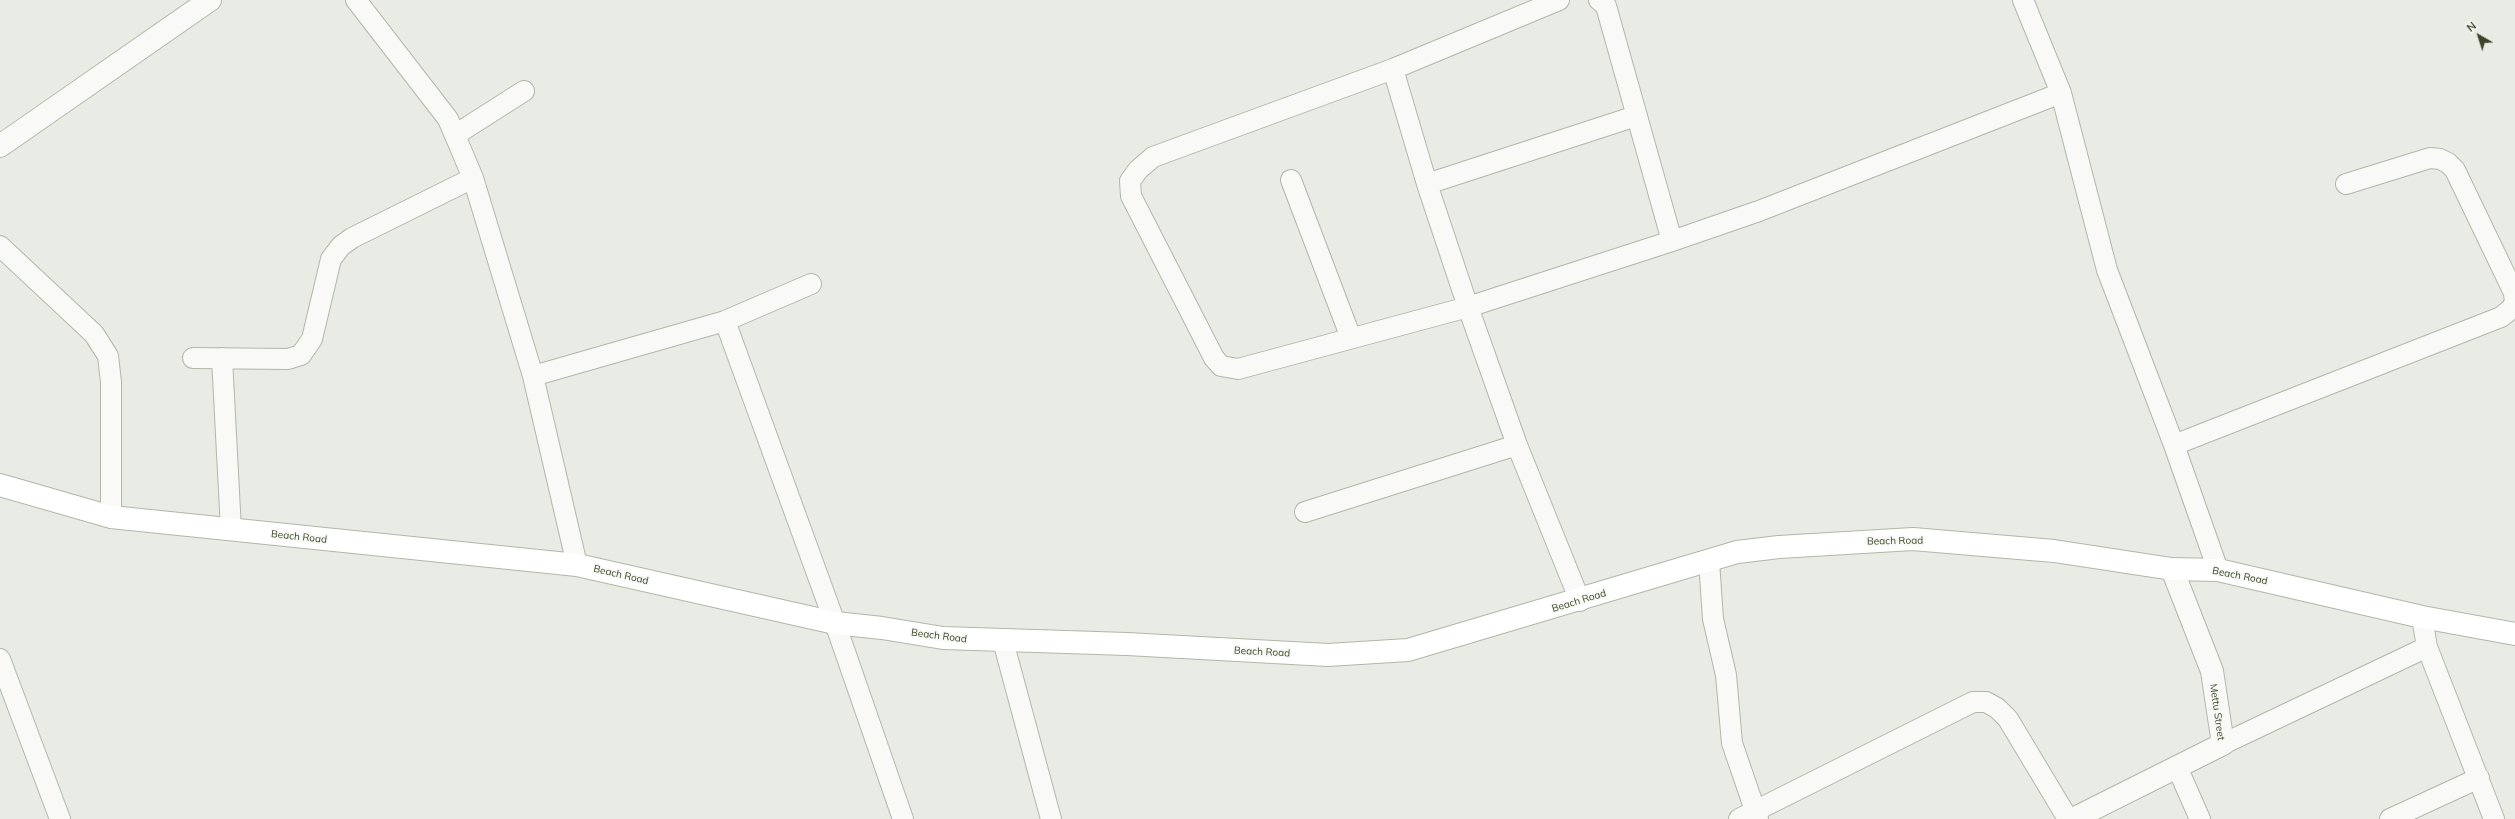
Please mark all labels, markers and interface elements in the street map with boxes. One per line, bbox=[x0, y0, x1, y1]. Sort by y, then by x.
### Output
north arrow bbox=[2459, 16, 2499, 56]
text: N bbox=[2464, 19, 2479, 35]
street label: Beach Road bbox=[270, 528, 328, 546]
street label: Beach Road bbox=[1867, 535, 1923, 547]
street label: Beach Road bbox=[592, 563, 650, 587]
street label: Beach Road bbox=[2211, 565, 2269, 587]
street label: Beach Road bbox=[1550, 587, 1608, 615]
street label: Beach Road bbox=[910, 627, 968, 645]
street label: Beach Road bbox=[1234, 645, 1290, 659]
street label: Mettu Street bbox=[2207, 683, 2227, 741]

